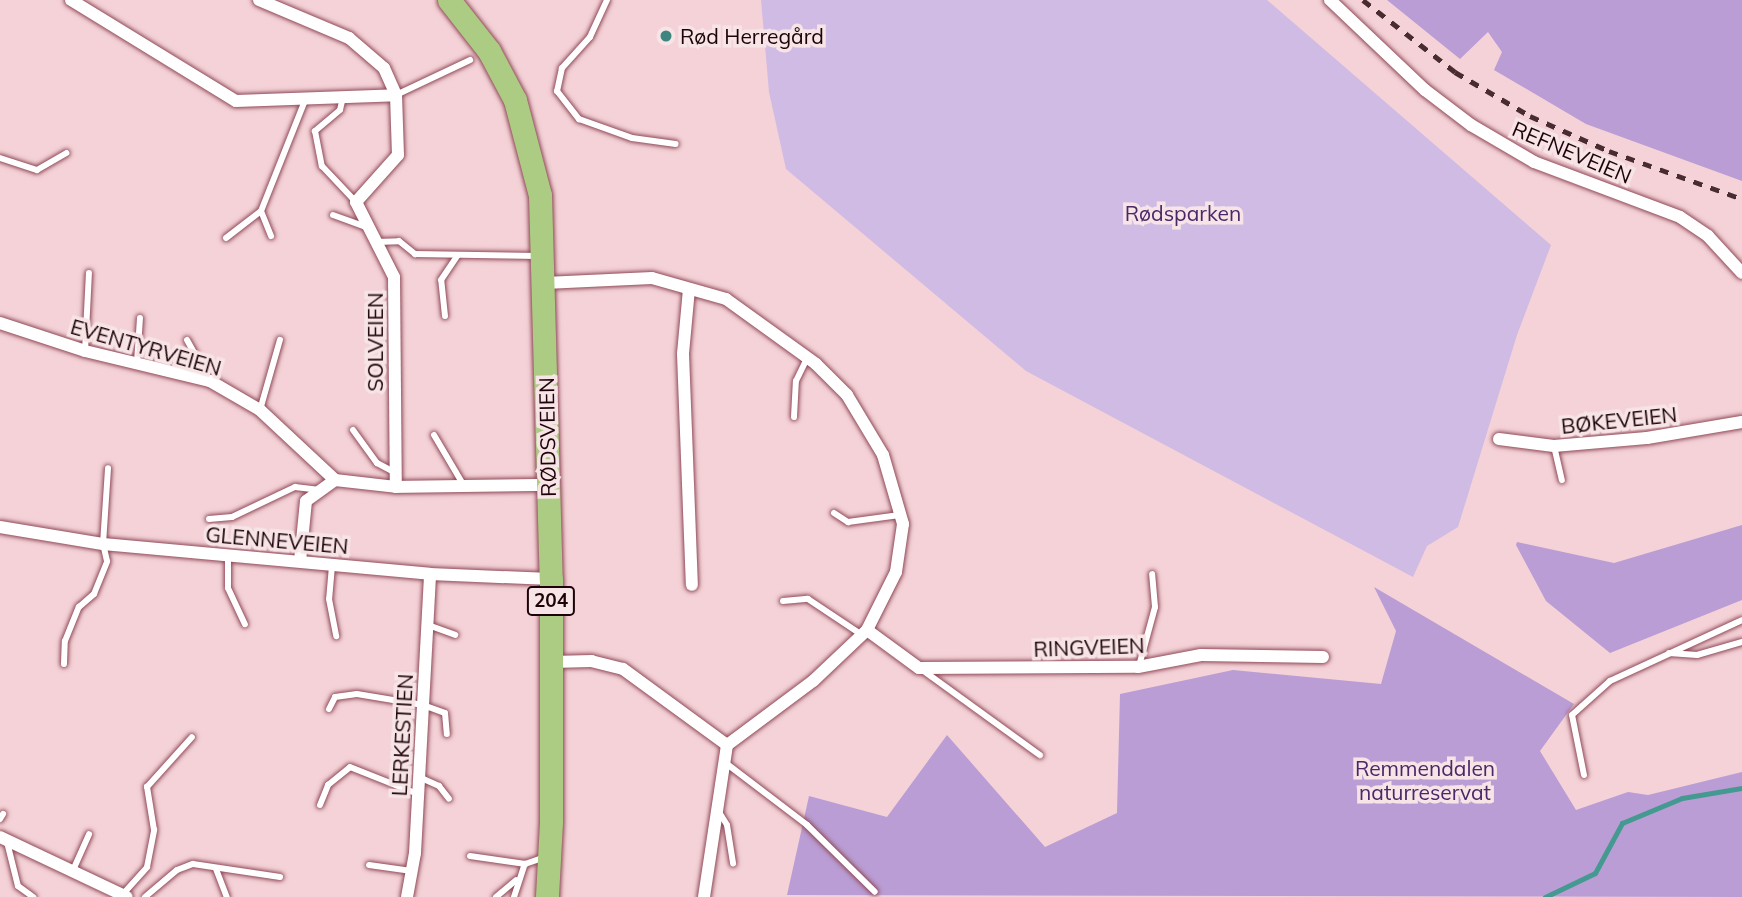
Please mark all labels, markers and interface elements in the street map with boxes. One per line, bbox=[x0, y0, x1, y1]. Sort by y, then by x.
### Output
place label: Rød Herregård bbox=[680, 23, 824, 49]
marker: Rød Herregård bbox=[658, 28, 674, 44]
street label: REFNEVEIEN bbox=[1509, 116, 1635, 188]
park label: Rødsparken bbox=[1125, 200, 1241, 226]
street label: SOLVEIEN bbox=[362, 292, 388, 392]
street label: EVENTYRVEIEN bbox=[68, 313, 224, 381]
street label: RØDSVEIEN bbox=[533, 377, 561, 497]
street label: BØKEVEIEN bbox=[1560, 401, 1678, 439]
street label: GLENNEVEIEN bbox=[205, 521, 349, 559]
road number: 204 bbox=[526, 586, 576, 616]
street label: RINGVEIEN bbox=[1033, 632, 1145, 662]
street label: LERKESTIEN bbox=[386, 673, 418, 797]
park label: Remmendalen naturreservat bbox=[1355, 755, 1495, 805]

